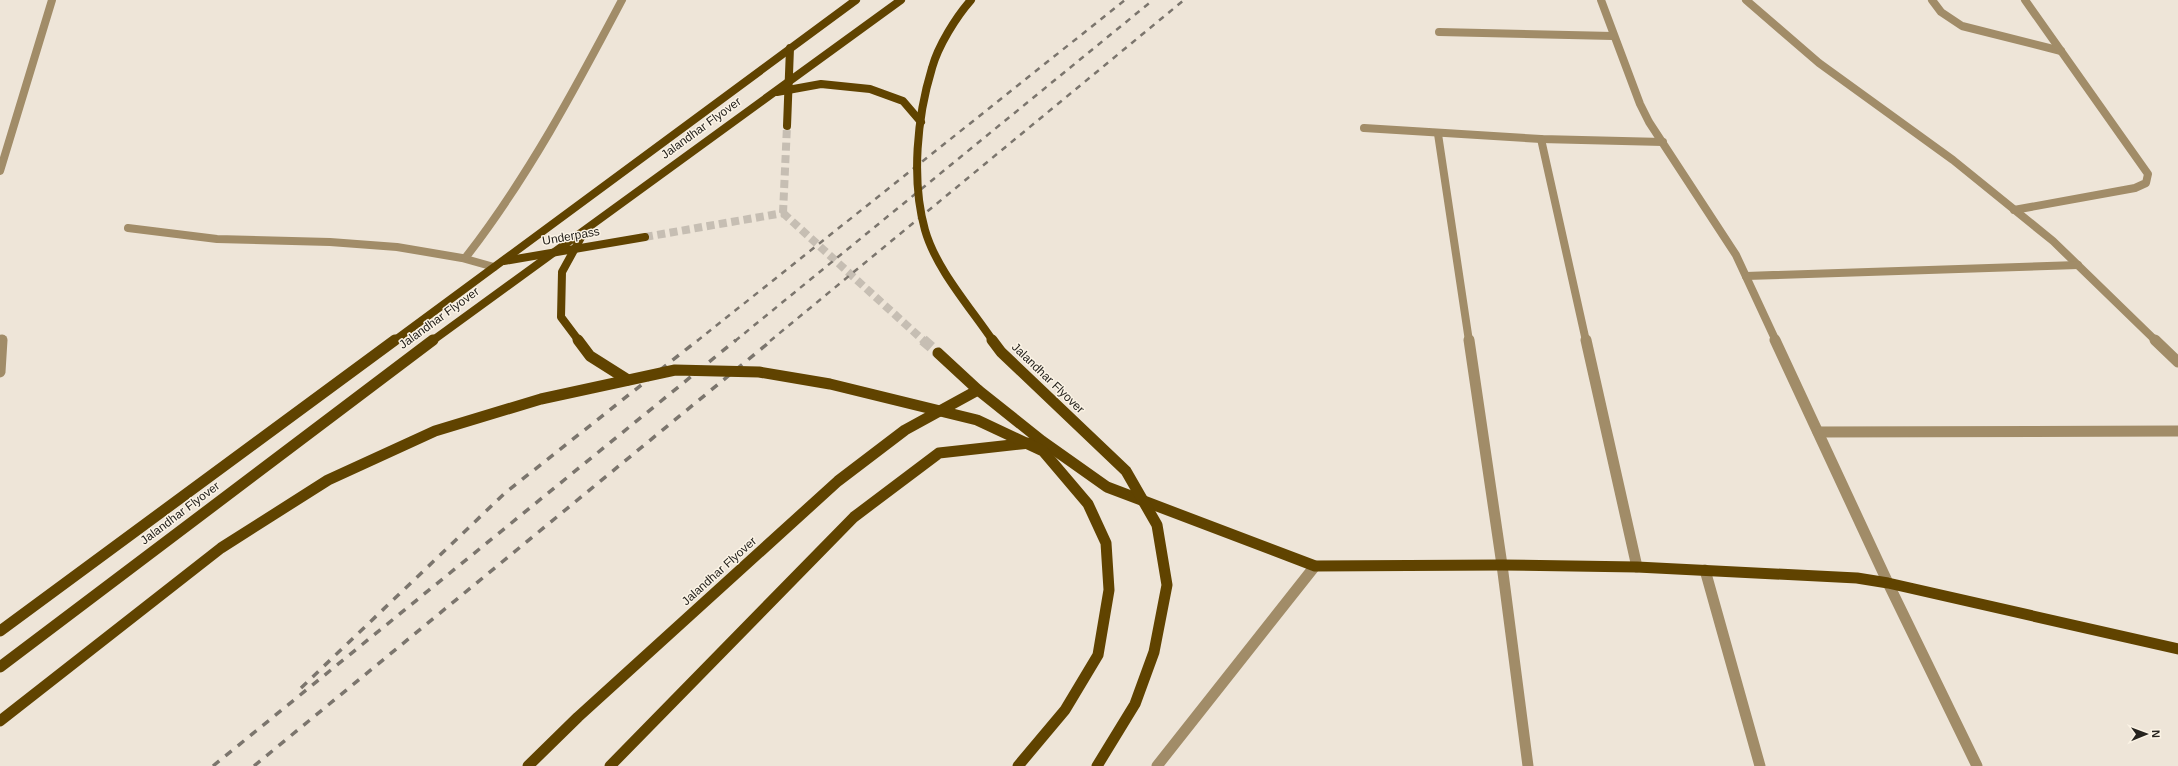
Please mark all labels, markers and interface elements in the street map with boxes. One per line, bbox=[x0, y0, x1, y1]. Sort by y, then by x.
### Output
street label: Jalandhar Flyover bbox=[658, 94, 744, 162]
street label: Underpass bbox=[541, 224, 601, 248]
street label: Jalandhar Flyover bbox=[396, 284, 482, 352]
street label: Jalandhar Flyover bbox=[1009, 340, 1087, 416]
street label: Jalandhar Flyover bbox=[138, 479, 222, 547]
street label: Jalandhar Flyover bbox=[679, 534, 759, 608]
north arrow bbox=[2126, 714, 2166, 754]
text: N bbox=[2150, 730, 2162, 738]

